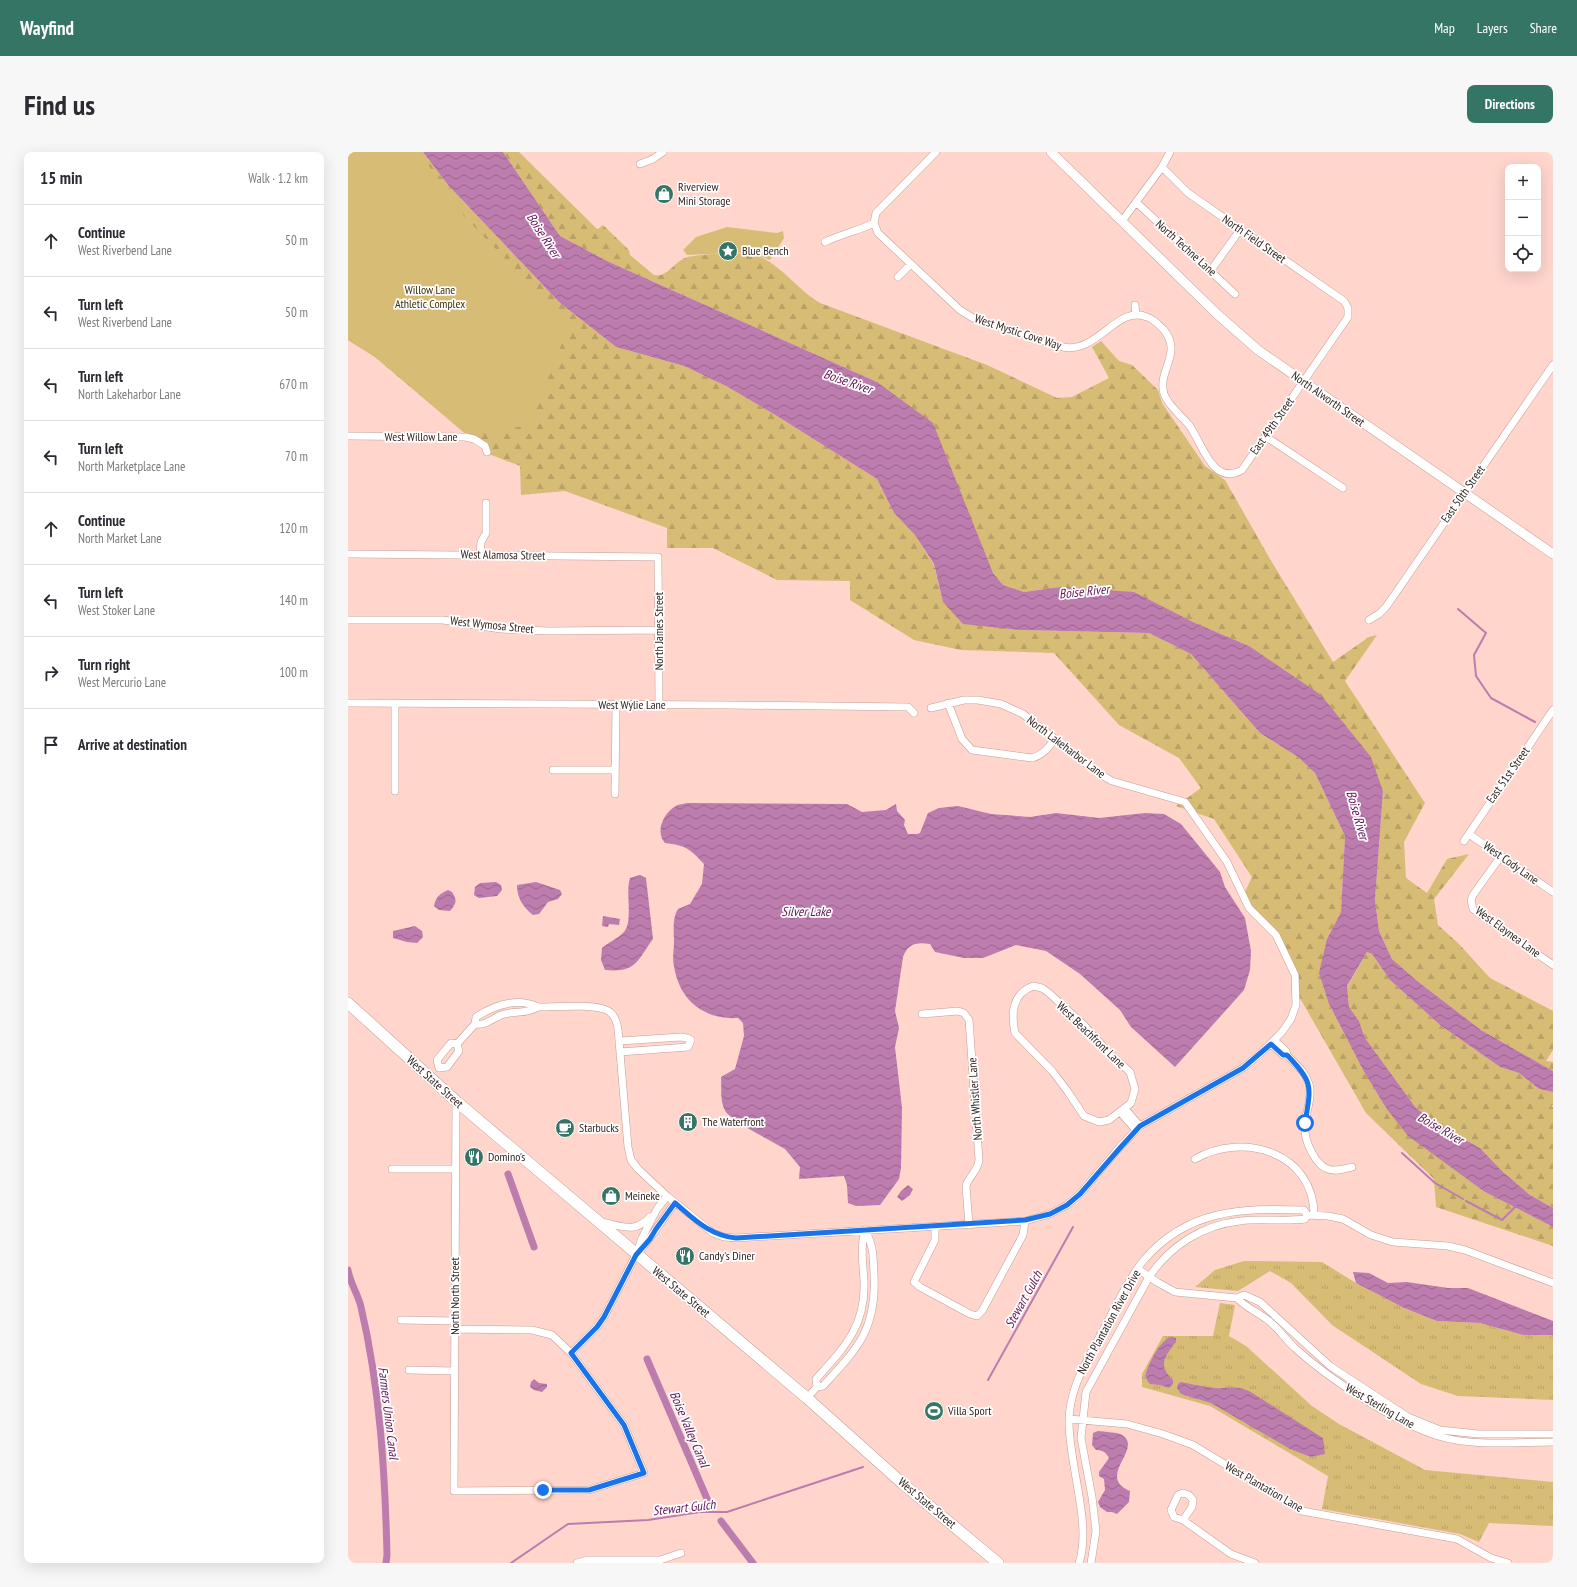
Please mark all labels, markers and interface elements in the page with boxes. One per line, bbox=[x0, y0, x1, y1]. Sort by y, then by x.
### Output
text: Wayfind bbox=[20, 16, 74, 40]
text: Map bbox=[1434, 19, 1455, 37]
text: Layers bbox=[1477, 19, 1508, 37]
text: Share bbox=[1530, 19, 1557, 37]
button: Directions bbox=[1467, 85, 1553, 123]
text: Find us bbox=[24, 86, 95, 123]
map controls bbox=[1505, 164, 1541, 272]
button: + bbox=[1505, 164, 1541, 200]
text: 15 min bbox=[40, 167, 82, 189]
text: Walk · 1.2 km bbox=[248, 170, 308, 187]
place label: Riverview Mini Storage bbox=[678, 179, 730, 208]
shop icon: Riverview Mini Storage bbox=[653, 183, 675, 205]
button: − bbox=[1505, 200, 1541, 236]
water label: Boise River bbox=[523, 210, 566, 263]
street label: North Field Street bbox=[1220, 211, 1290, 266]
street label: North Techne Lane bbox=[1153, 216, 1220, 279]
text: Continue bbox=[78, 223, 125, 242]
icon: ahead bbox=[40, 230, 62, 252]
text: 50 m bbox=[285, 232, 308, 249]
button: locate bbox=[1505, 236, 1541, 272]
place icon: Blue Bench bbox=[717, 240, 739, 262]
text: West Riverbend Lane bbox=[78, 242, 172, 259]
place label: Blue Bench bbox=[742, 243, 789, 258]
park label: Willow Lane Athletic Complex bbox=[395, 282, 465, 311]
text: Turn left bbox=[78, 295, 123, 314]
icon: left bbox=[40, 302, 62, 324]
text: 50 m bbox=[285, 304, 308, 321]
street label: West Mystic Cove Way bbox=[973, 310, 1064, 353]
text: West Riverbend Lane bbox=[78, 314, 172, 331]
water label: Boise River bbox=[821, 365, 877, 398]
text: Turn left bbox=[78, 367, 123, 386]
street label: North Alworth Street bbox=[1289, 368, 1368, 430]
icon: left bbox=[40, 374, 62, 396]
text: 670 m bbox=[279, 376, 308, 393]
text: North Lakeharbor Lane bbox=[78, 386, 181, 403]
street label: East 49th Street bbox=[1246, 394, 1297, 457]
street label: West Willow Lane bbox=[385, 429, 457, 444]
text: Turn left bbox=[78, 439, 123, 458]
icon: left bbox=[40, 446, 62, 468]
text: 70 m bbox=[285, 448, 308, 465]
text: North Marketplace Lane bbox=[78, 458, 185, 475]
street label: East 50th Street bbox=[1437, 462, 1488, 525]
text: Continue bbox=[78, 511, 125, 530]
icon: ahead bbox=[40, 518, 62, 540]
text: 120 m bbox=[279, 520, 308, 537]
text: North Market Lane bbox=[78, 530, 162, 547]
street label: West Alamosa Street bbox=[461, 546, 546, 563]
water label: Boise River bbox=[1058, 580, 1112, 603]
text: Turn left bbox=[78, 583, 123, 602]
icon: left bbox=[40, 590, 62, 612]
street label: North James Street bbox=[651, 591, 666, 670]
text: 140 m bbox=[279, 592, 308, 609]
text: West Stoker Lane bbox=[78, 602, 155, 619]
street label: West Wymosa Street bbox=[450, 613, 535, 636]
text: Turn right bbox=[78, 655, 130, 674]
icon: right bbox=[40, 662, 62, 684]
text: 100 m bbox=[279, 664, 308, 681]
text: West Mercurio Lane bbox=[78, 674, 166, 691]
street label: West Wylie Lane bbox=[598, 697, 666, 712]
street label: North Lakeharbor Lane bbox=[1024, 712, 1109, 781]
icon: arrive bbox=[40, 734, 62, 756]
text: Arrive at destination bbox=[78, 735, 187, 754]
street label: East 51st Street bbox=[1483, 743, 1533, 806]
water label: Boise River bbox=[1342, 789, 1373, 844]
street label: West Cody Lane bbox=[1481, 838, 1542, 887]
water label: Silver Lake bbox=[782, 903, 832, 920]
street label: West Elaynea Lane bbox=[1473, 903, 1544, 960]
street label: West Beachfront Lane bbox=[1054, 998, 1129, 1071]
street label: West State Street bbox=[404, 1052, 467, 1112]
street label: North Whistler Lane bbox=[964, 1057, 985, 1141]
water label: Boise River bbox=[1415, 1109, 1469, 1150]
building icon: The Waterfront bbox=[677, 1111, 699, 1133]
place label: The Waterfront bbox=[702, 1114, 765, 1129]
route start bbox=[1296, 1114, 1314, 1132]
cafe icon: Starbucks bbox=[554, 1117, 576, 1139]
place label: Starbucks bbox=[579, 1120, 619, 1135]
restaurant icon: Domino's bbox=[463, 1146, 485, 1168]
place label: Domino's bbox=[488, 1149, 525, 1164]
shop icon: Meineke bbox=[600, 1185, 622, 1207]
place label: Meineke bbox=[625, 1188, 660, 1203]
restaurant icon: Candy's Diner bbox=[674, 1245, 696, 1267]
place label: Candy's Diner bbox=[699, 1248, 755, 1263]
street label: North North Street bbox=[447, 1257, 462, 1335]
street label: West State Street bbox=[649, 1263, 714, 1321]
water label: Stewart Gulch bbox=[1001, 1267, 1047, 1331]
street label: North Plantation River Drive bbox=[1074, 1267, 1144, 1377]
water label: Farmers Union Canal bbox=[374, 1366, 403, 1462]
street label: West Sterling Lane bbox=[1343, 1380, 1418, 1431]
water label: Boise Valley Canal bbox=[666, 1389, 714, 1472]
sports icon: Villa Sport bbox=[923, 1400, 945, 1422]
place label: Villa Sport bbox=[947, 1403, 992, 1418]
street label: West Plantation Lane bbox=[1223, 1458, 1306, 1515]
street label: West State Street bbox=[895, 1474, 960, 1532]
route end bbox=[534, 1481, 552, 1499]
water label: Stewart Gulch bbox=[652, 1496, 717, 1519]

